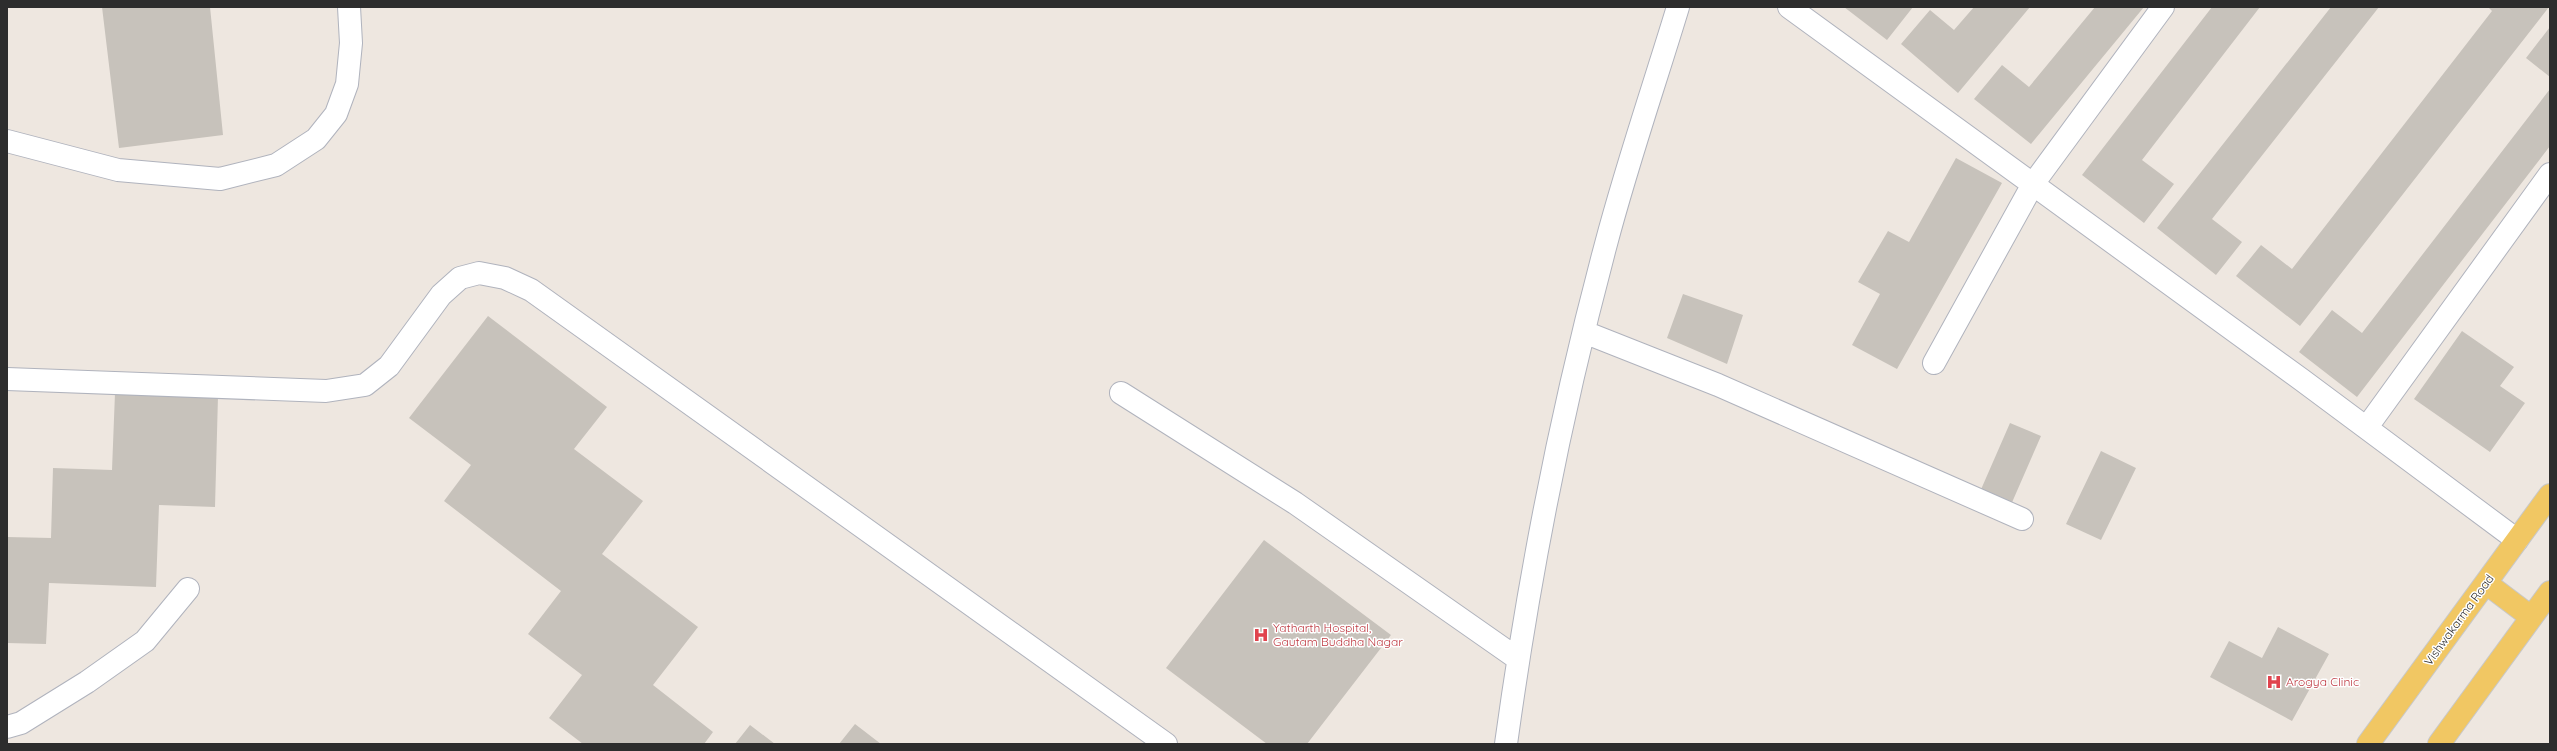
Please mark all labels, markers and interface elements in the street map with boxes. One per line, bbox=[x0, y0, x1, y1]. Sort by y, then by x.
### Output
street label: Vishwakarma Road bbox=[2421, 571, 2497, 668]
place label: Yatharth Hospital, Gautam Buddha Nagar bbox=[1273, 620, 1403, 649]
hospital icon: Yatharth Hospital, Gautam Buddha Nagar bbox=[1252, 626, 1270, 644]
hospital icon: Arogya Clinic bbox=[2265, 673, 2283, 691]
place label: Arogya Clinic bbox=[2286, 674, 2359, 689]

